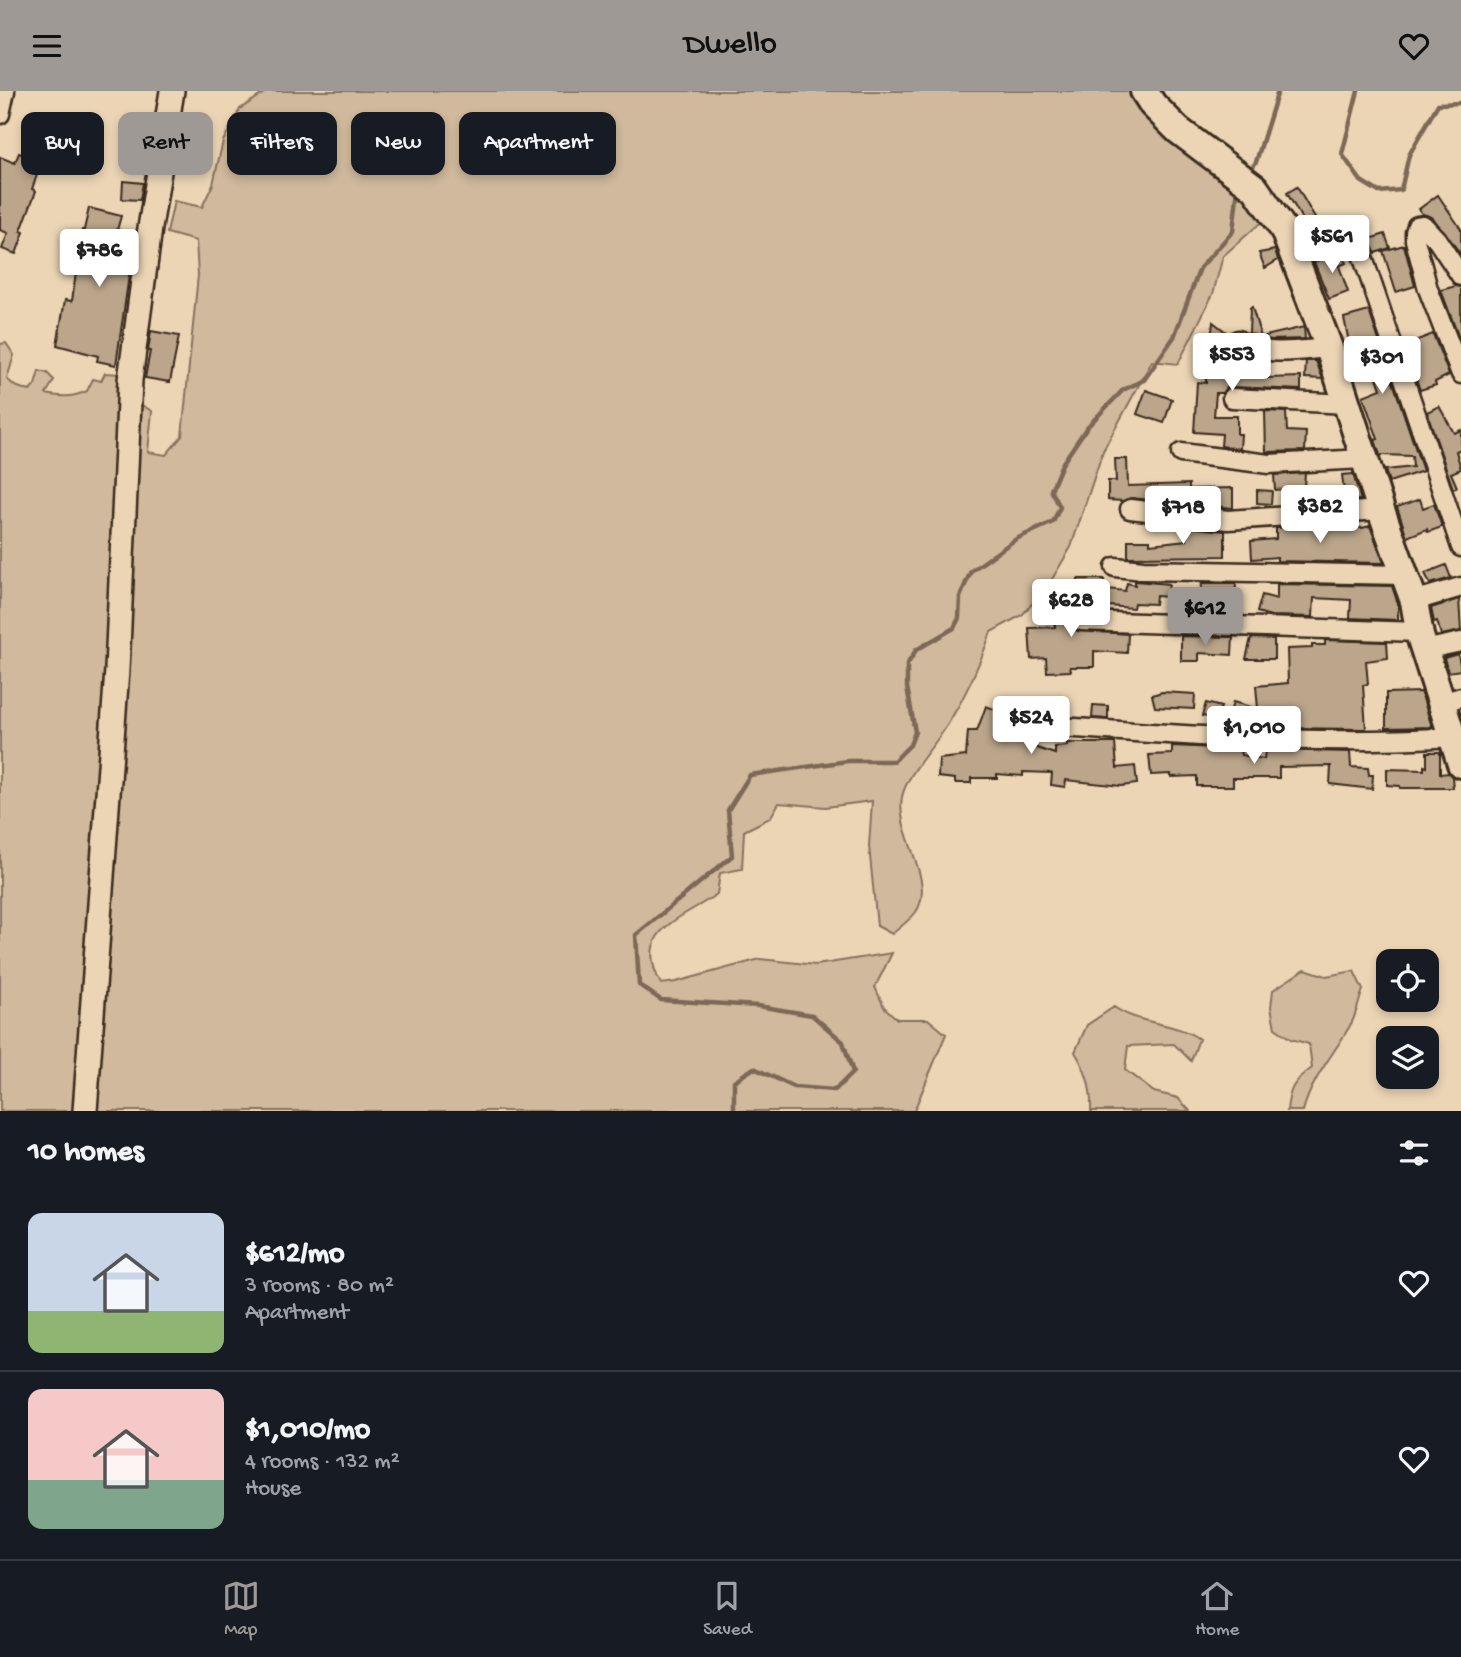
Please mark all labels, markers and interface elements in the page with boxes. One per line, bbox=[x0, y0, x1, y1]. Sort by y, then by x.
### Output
icon: menu bbox=[28, 27, 66, 65]
text: Dwello bbox=[684, 27, 777, 65]
icon: heart bbox=[1395, 27, 1433, 65]
chip: Buy bbox=[21, 112, 104, 175]
chip: Rent bbox=[118, 112, 213, 175]
chip: Filters bbox=[227, 112, 337, 175]
chip: New bbox=[351, 112, 445, 175]
chip: Apartment bbox=[459, 112, 616, 175]
pin: $561 bbox=[1291, 215, 1373, 275]
text: $561 bbox=[1310, 224, 1354, 251]
pin: $786 bbox=[58, 229, 140, 289]
text: $786 bbox=[76, 238, 122, 265]
pin: $553 bbox=[1191, 334, 1273, 393]
pin: $301 bbox=[1341, 337, 1423, 396]
text: $553 bbox=[1209, 342, 1255, 369]
text: $301 bbox=[1360, 345, 1404, 372]
pin: $382 bbox=[1279, 485, 1361, 545]
pin: $718 bbox=[1142, 487, 1224, 546]
text: $382 bbox=[1297, 494, 1343, 521]
text: $718 bbox=[1161, 495, 1205, 522]
pin: $628 bbox=[1030, 580, 1112, 639]
pin: $612 bbox=[1164, 587, 1246, 647]
text: $628 bbox=[1048, 588, 1094, 615]
text: $612 bbox=[1184, 596, 1226, 623]
pin: $524 bbox=[990, 697, 1072, 756]
text: $524 bbox=[1009, 705, 1053, 732]
pin: $1,010 bbox=[1197, 707, 1311, 766]
text: $1,010 bbox=[1223, 715, 1285, 742]
map controls bbox=[1376, 949, 1439, 1089]
button: locate bbox=[1376, 949, 1439, 1012]
button: layers bbox=[1376, 1026, 1439, 1089]
icon: filters bbox=[1395, 1134, 1433, 1172]
text: 10 homes bbox=[28, 1136, 144, 1171]
text: $612/mo bbox=[245, 1238, 345, 1273]
icon: home bbox=[84, 1241, 168, 1325]
icon: heart bbox=[1395, 1264, 1433, 1302]
text: 3 rooms · 80 m² bbox=[245, 1273, 394, 1300]
text: Apartment bbox=[245, 1300, 349, 1327]
text: $1,010/mo bbox=[245, 1414, 370, 1449]
icon: home bbox=[84, 1417, 168, 1501]
icon: heart bbox=[1395, 1440, 1433, 1478]
text: 4 rooms · 132 m² bbox=[245, 1449, 400, 1476]
text: House bbox=[245, 1476, 301, 1503]
tab: Map bbox=[222, 1577, 260, 1642]
tab: Saved bbox=[703, 1577, 752, 1642]
tab: Home bbox=[1195, 1577, 1239, 1642]

